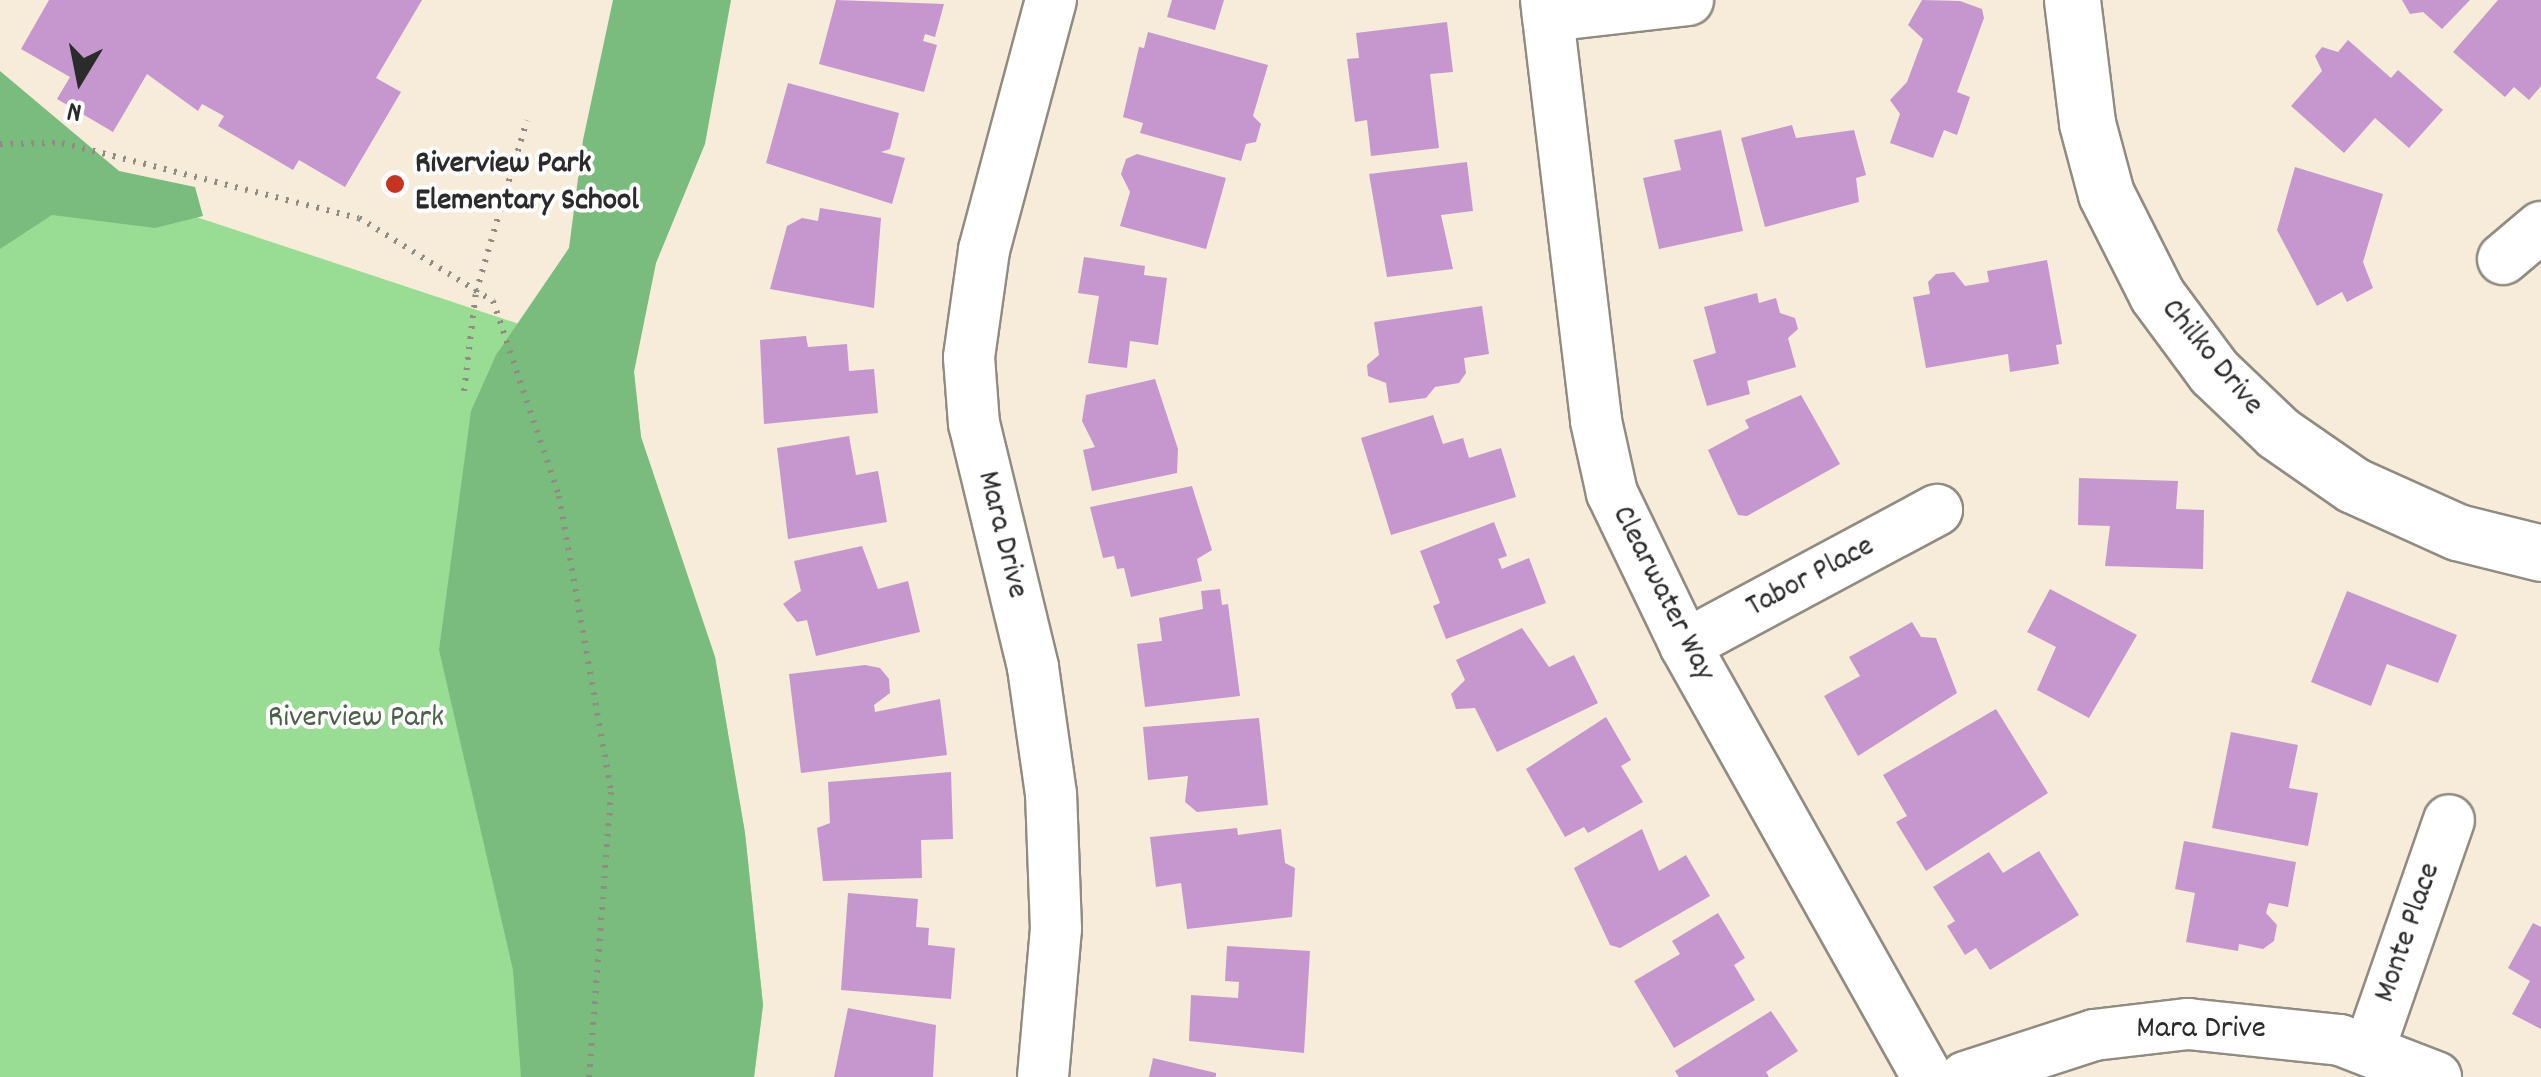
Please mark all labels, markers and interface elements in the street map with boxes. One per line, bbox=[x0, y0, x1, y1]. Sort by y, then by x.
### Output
north arrow bbox=[30, 30, 130, 130]
text: N bbox=[65, 89, 85, 130]
place label: Riverview Park Elementary School bbox=[415, 147, 639, 222]
marker: Riverview Park Elementary School bbox=[384, 173, 406, 195]
street label: Chilko Drive bbox=[2151, 292, 2271, 424]
street label: Mara Drive bbox=[967, 467, 1035, 603]
street label: Clearwater Way bbox=[1601, 500, 1723, 688]
street label: Tabor Place bbox=[1741, 528, 1881, 628]
park label: Riverview Park bbox=[268, 700, 444, 738]
street label: Monte Place bbox=[2367, 858, 2451, 1008]
street label: Mara Drive bbox=[2136, 1011, 2266, 1049]

